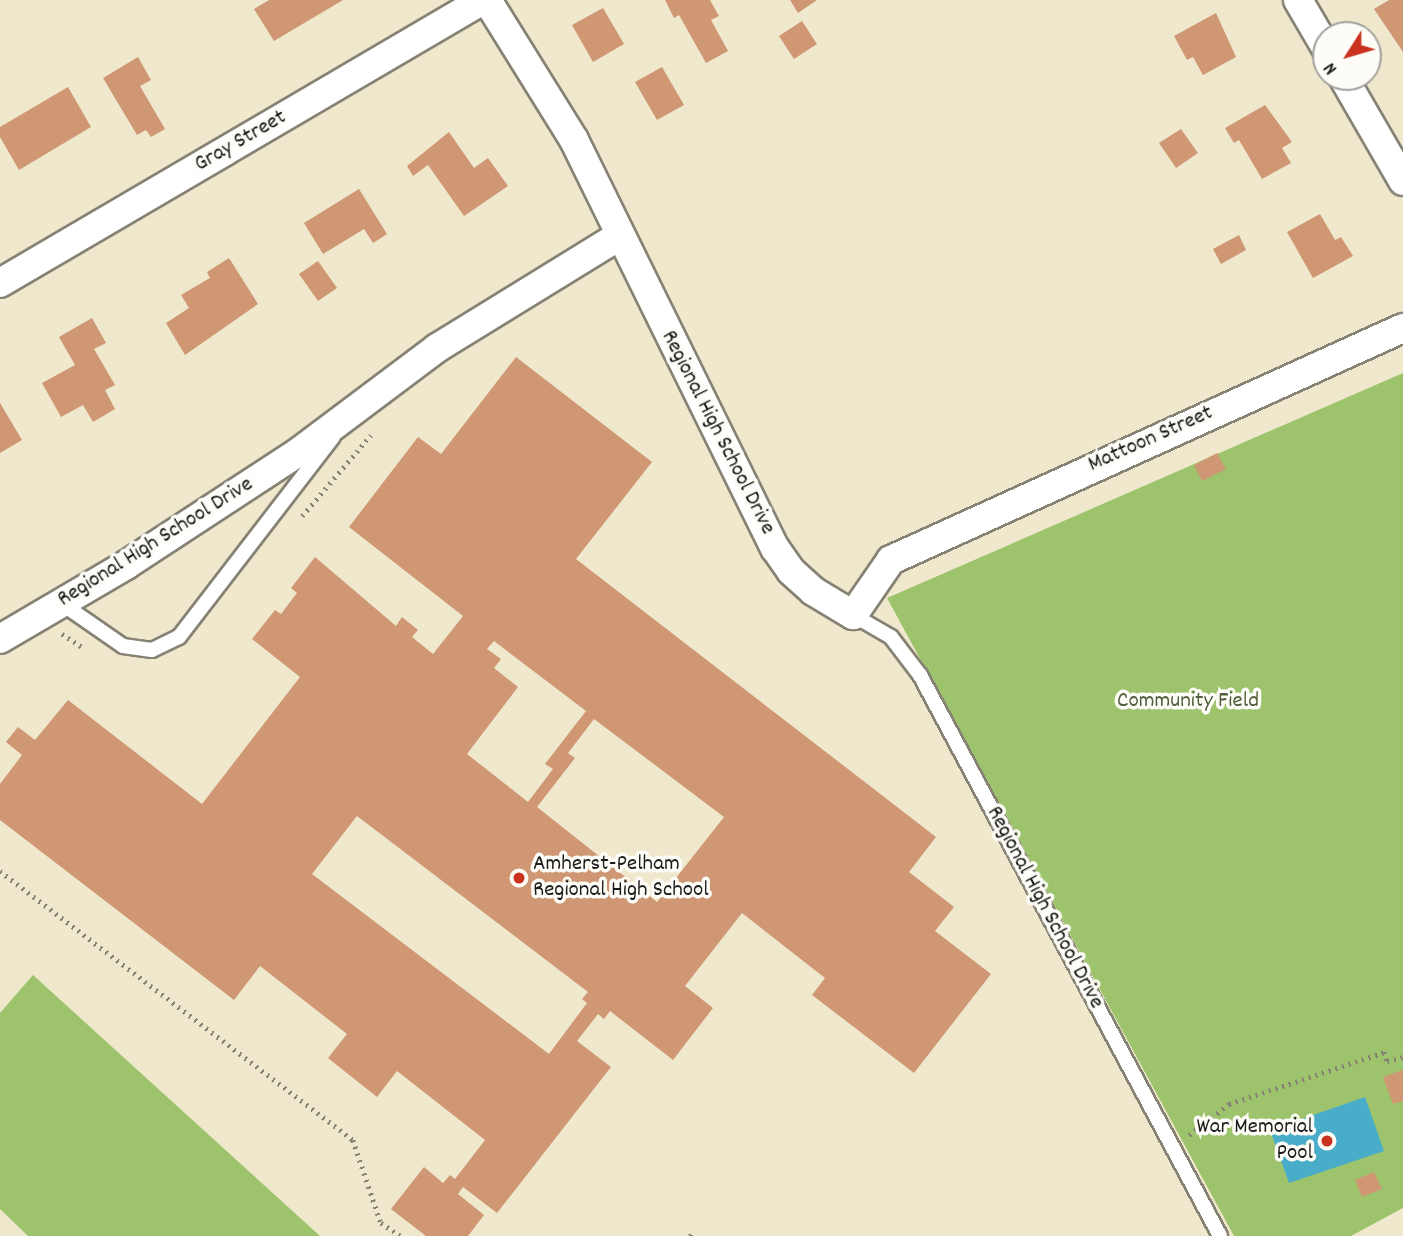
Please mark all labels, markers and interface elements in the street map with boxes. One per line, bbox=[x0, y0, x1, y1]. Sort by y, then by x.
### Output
north arrow bbox=[1312, 21, 1382, 91]
text: N bbox=[1318, 56, 1345, 80]
street label: Gray Street bbox=[190, 105, 292, 179]
street label: Regional High School Drive bbox=[654, 326, 780, 540]
street label: Mattoon Street bbox=[1084, 400, 1218, 480]
street label: Regional High School Drive bbox=[53, 472, 259, 614]
park label: Community Field bbox=[1117, 688, 1259, 716]
street label: Regional High School Drive bbox=[979, 802, 1109, 1014]
place label: Amherst-Pelham Regional High School bbox=[533, 851, 709, 905]
marker: Amherst-Pelham Regional High School bbox=[511, 870, 527, 886]
place label: War Memorial Pool bbox=[1197, 1114, 1313, 1168]
marker: War Memorial Pool bbox=[1319, 1133, 1335, 1149]

